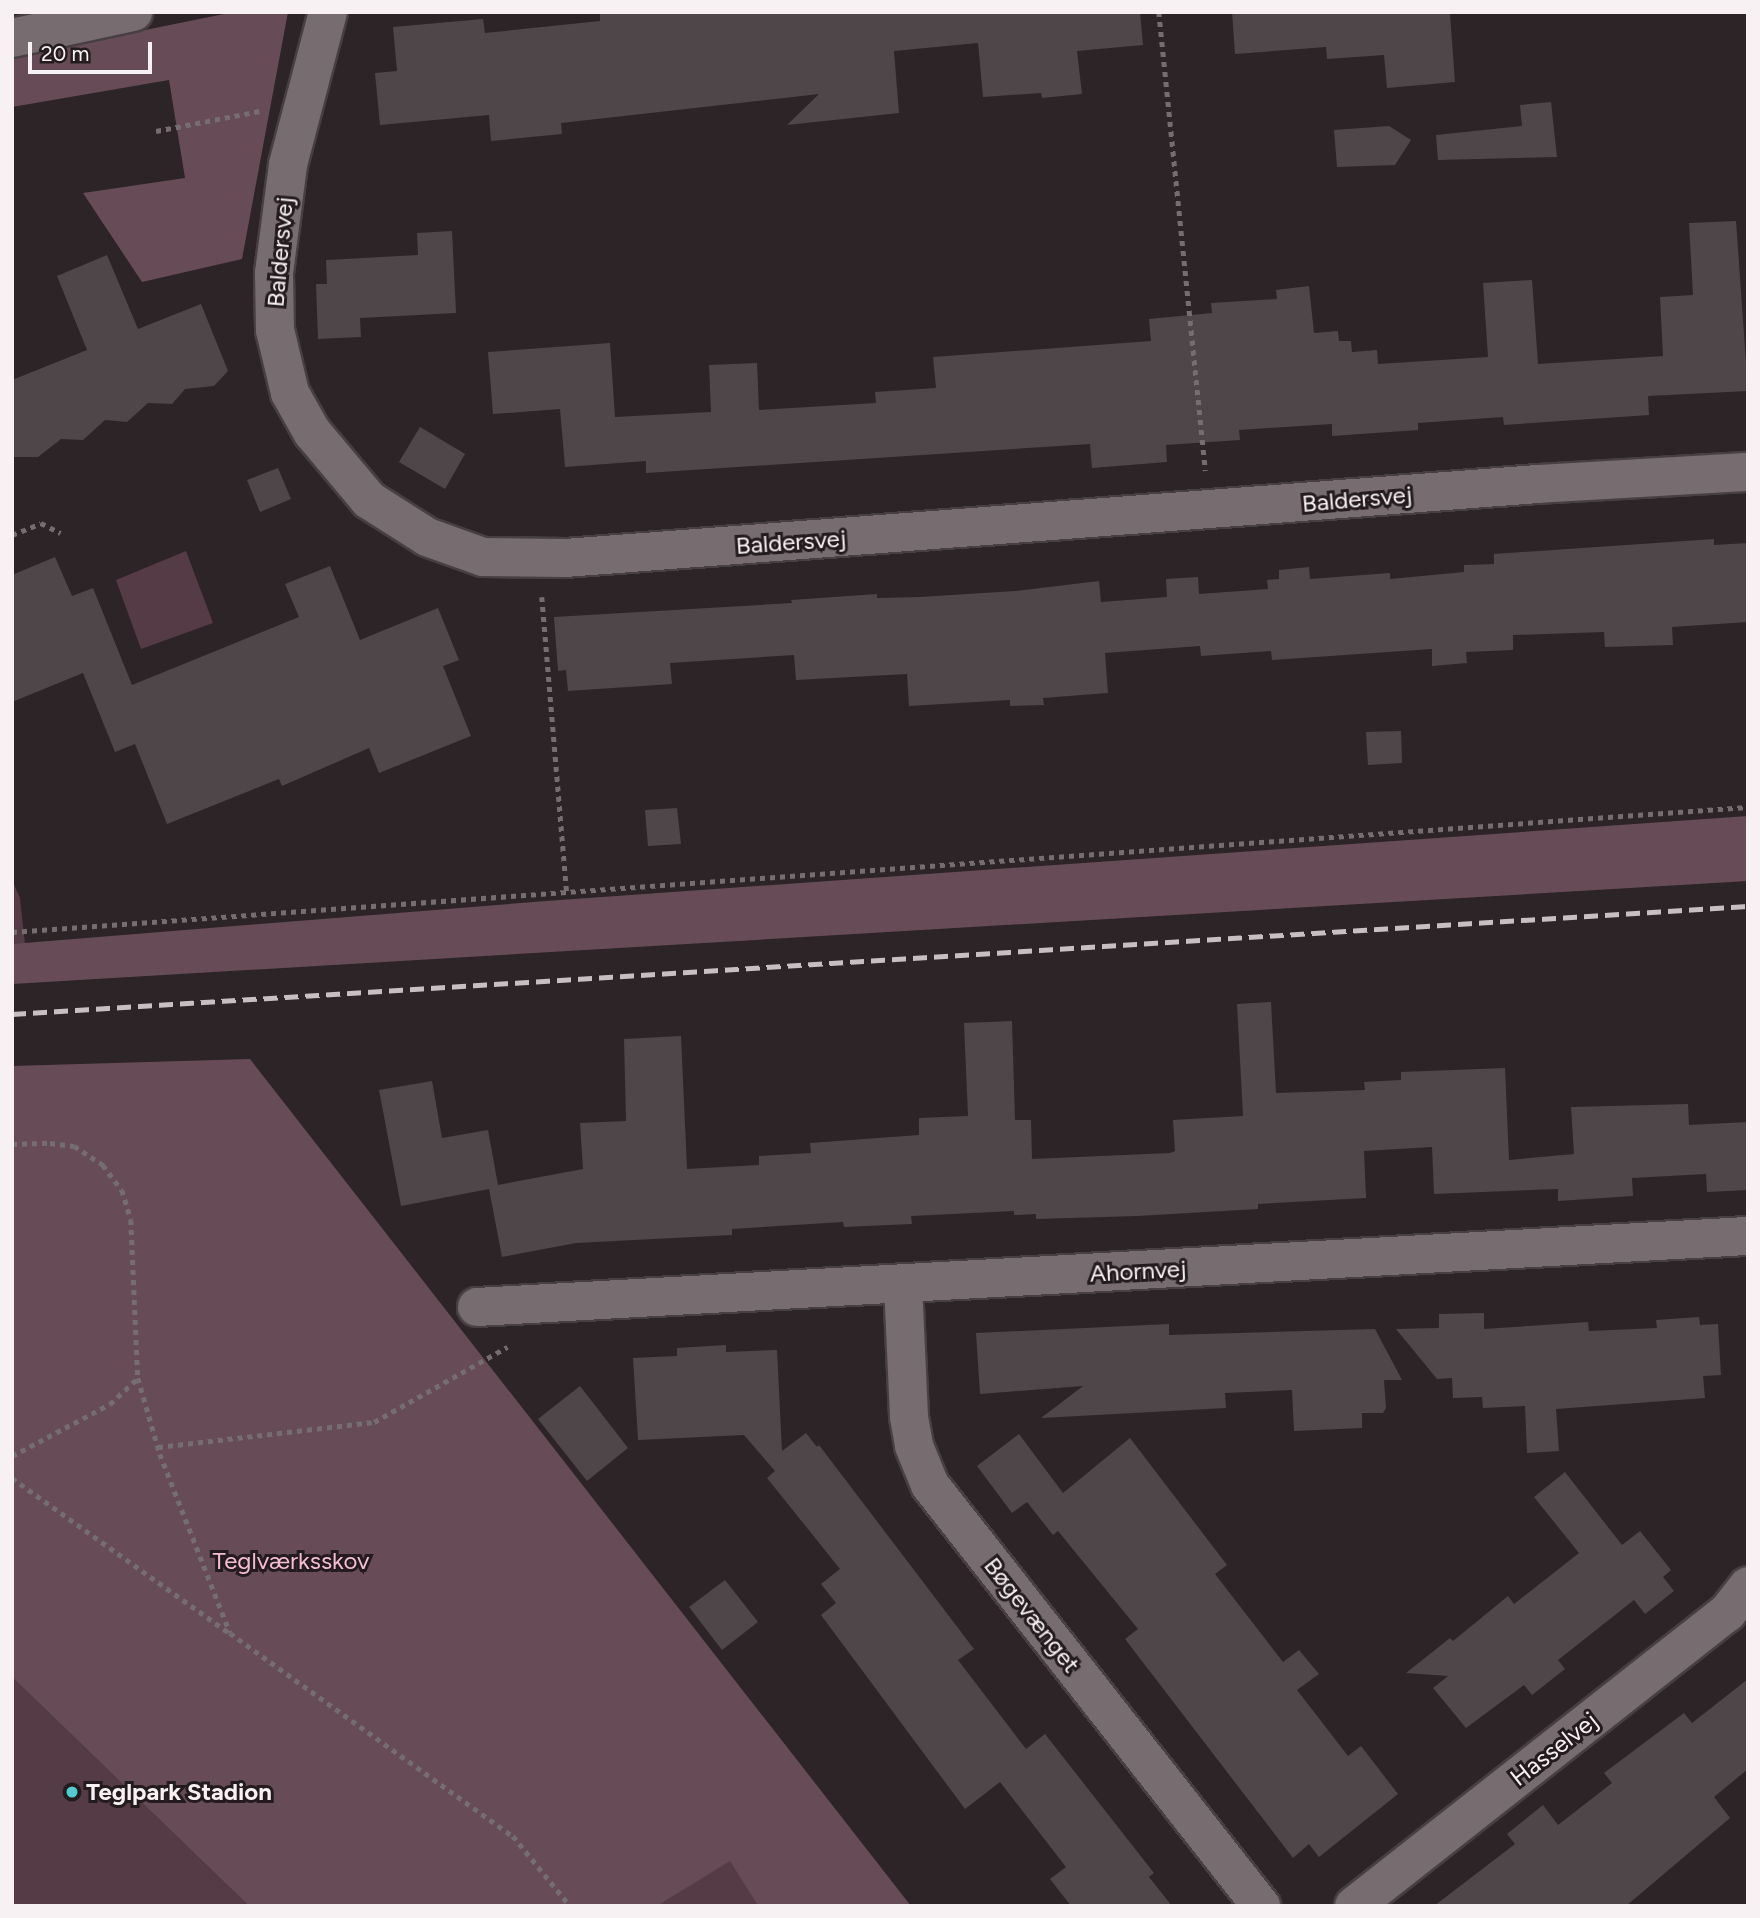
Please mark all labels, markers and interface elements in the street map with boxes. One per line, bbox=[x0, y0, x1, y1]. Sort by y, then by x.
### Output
scale bar bbox=[32, 28, 156, 72]
text: 20 m bbox=[41, 41, 89, 66]
street label: Baldersvej bbox=[261, 196, 299, 308]
street label: Baldersvej bbox=[1301, 480, 1413, 518]
street label: Baldersvej bbox=[735, 524, 847, 560]
street label: Ahornvej bbox=[1089, 1254, 1187, 1288]
park label: Teglværksskov bbox=[212, 1547, 370, 1575]
street label: Bøgevænget bbox=[978, 1552, 1086, 1678]
street label: Hasselvej bbox=[1505, 1706, 1603, 1792]
place label: Teglpark Stadion bbox=[86, 1778, 272, 1806]
marker: Teglpark Stadion bbox=[64, 1784, 80, 1800]

